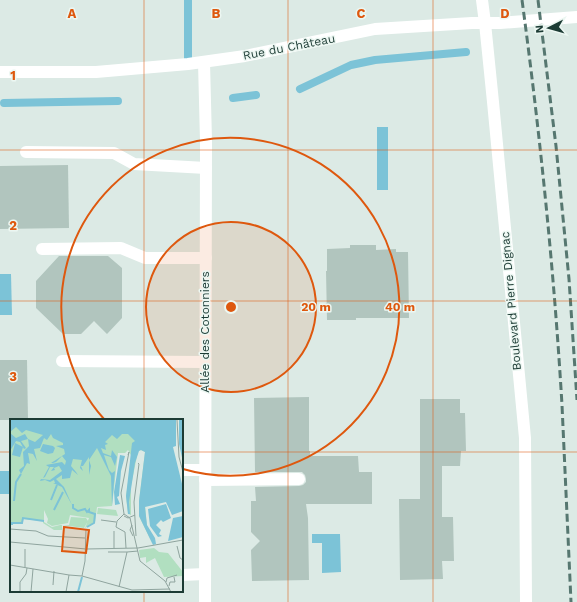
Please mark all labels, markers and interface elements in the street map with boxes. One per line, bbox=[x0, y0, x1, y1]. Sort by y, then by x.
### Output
text: A bbox=[68, 6, 77, 21]
text: B bbox=[212, 6, 221, 21]
text: C bbox=[357, 6, 366, 21]
text: D bbox=[500, 6, 510, 21]
north arrow bbox=[529, 8, 569, 48]
text: N bbox=[533, 24, 546, 34]
street label: Rue du Château bbox=[242, 31, 336, 63]
text: 1 bbox=[10, 68, 16, 83]
text: 2 bbox=[9, 218, 17, 233]
street label: Boulevard Pierre Dignac bbox=[498, 231, 524, 371]
street label: Allée des Cotonniers bbox=[198, 271, 212, 393]
centre of rings bbox=[224, 300, 238, 314]
text: 20 m bbox=[301, 300, 331, 314]
text: 40 m bbox=[385, 300, 415, 314]
text: 3 bbox=[9, 369, 17, 384]
inset map bbox=[10, 419, 183, 592]

